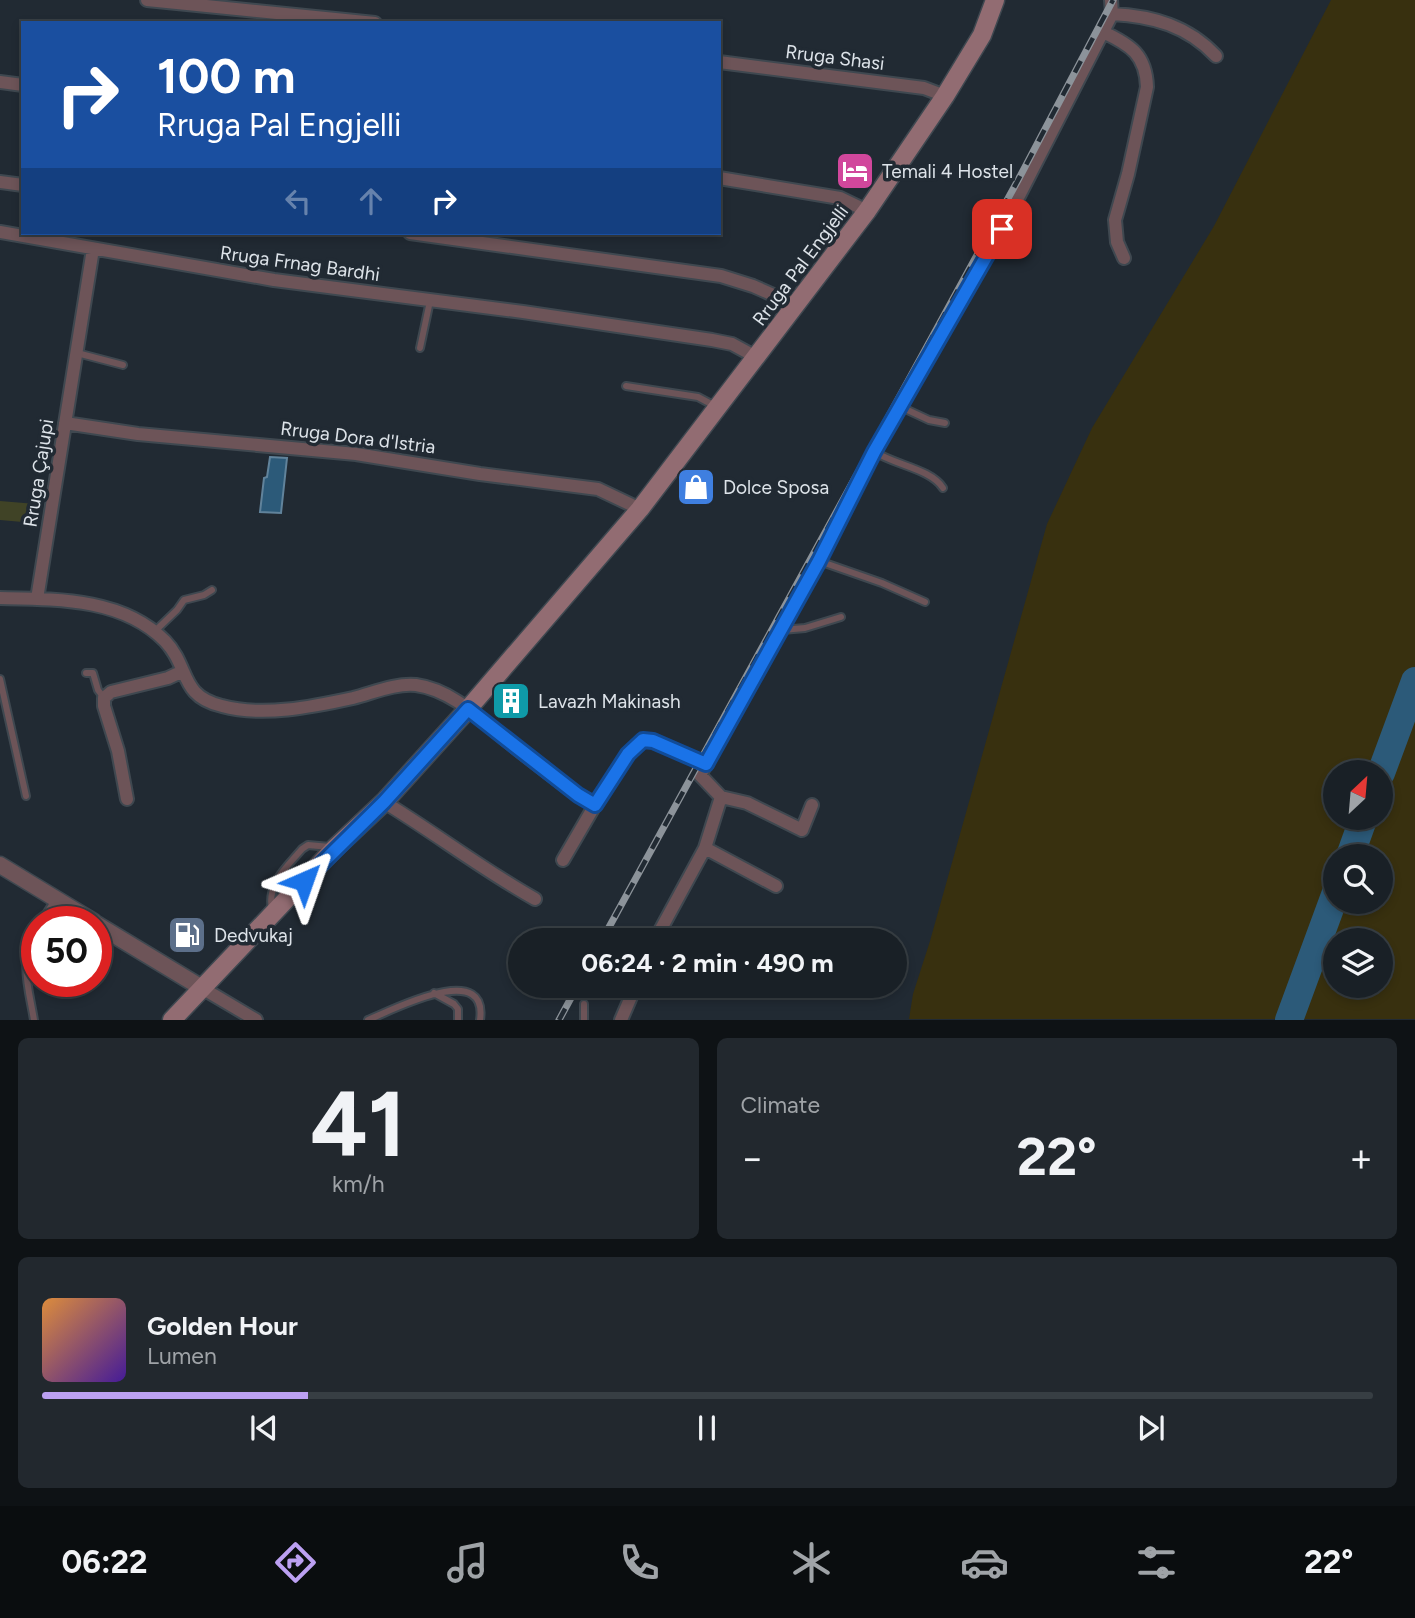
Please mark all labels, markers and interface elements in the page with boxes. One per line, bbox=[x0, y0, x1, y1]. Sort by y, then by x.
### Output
street label: Rruga Shasi bbox=[784, 40, 886, 75]
text: 100 m bbox=[157, 46, 296, 105]
icon: right bbox=[42, 49, 133, 140]
text: Rruga Pal Engjelli bbox=[157, 106, 401, 144]
hotel icon: Temali 4 Hostel bbox=[834, 150, 876, 192]
place label: Temali 4 Hostel bbox=[882, 160, 1013, 183]
icon: left bbox=[279, 182, 317, 220]
icon: ahead bbox=[352, 182, 390, 220]
icon: right bbox=[425, 182, 463, 220]
pin bbox=[972, 199, 1032, 259]
street label: Rruga Pal Engjelli bbox=[748, 200, 853, 330]
icon: arrive bbox=[983, 210, 1021, 248]
street label: Rruga Frnag Bardhi bbox=[219, 241, 381, 286]
street label: Rruga Çajupi bbox=[19, 417, 58, 529]
street label: Rruga Dora d'Istria bbox=[279, 417, 437, 458]
shop icon: Dolce Sposa bbox=[675, 466, 717, 508]
place label: Dolce Sposa bbox=[723, 476, 829, 499]
building icon: Lavazh Makinash bbox=[490, 680, 532, 722]
place label: Lavazh Makinash bbox=[538, 690, 681, 713]
north arrow bbox=[1323, 760, 1393, 830]
map controls bbox=[1323, 760, 1393, 998]
position arrow bbox=[267, 844, 341, 918]
button: search bbox=[1323, 844, 1393, 914]
speed limit sign: 50 bbox=[21, 906, 112, 997]
fuel station icon: Dedvukaj bbox=[166, 914, 208, 956]
place label: Dedvukaj bbox=[214, 924, 293, 947]
button: layers bbox=[1323, 928, 1393, 998]
text: 06:24 · 2 min · 490 m bbox=[581, 947, 834, 979]
text: 41 bbox=[310, 1070, 406, 1179]
text: Climate bbox=[741, 1091, 820, 1119]
text: 22° bbox=[1017, 1126, 1097, 1188]
text: − bbox=[741, 1135, 764, 1181]
text: + bbox=[1349, 1135, 1373, 1181]
text: km/h bbox=[332, 1170, 385, 1198]
text: Golden Hour bbox=[147, 1310, 298, 1342]
text: Lumen bbox=[147, 1342, 217, 1370]
icon: previous bbox=[245, 1409, 283, 1447]
icon: pause bbox=[688, 1409, 726, 1447]
icon: next bbox=[1132, 1409, 1170, 1447]
icon: directions bbox=[271, 1538, 320, 1587]
icon: music bbox=[443, 1538, 492, 1587]
icon: phone bbox=[615, 1538, 664, 1587]
icon: climate bbox=[787, 1538, 836, 1587]
icon: car bbox=[960, 1538, 1009, 1587]
icon: filters bbox=[1132, 1538, 1181, 1587]
text: 06:22 bbox=[62, 1543, 148, 1581]
text: 22° bbox=[1304, 1543, 1353, 1581]

